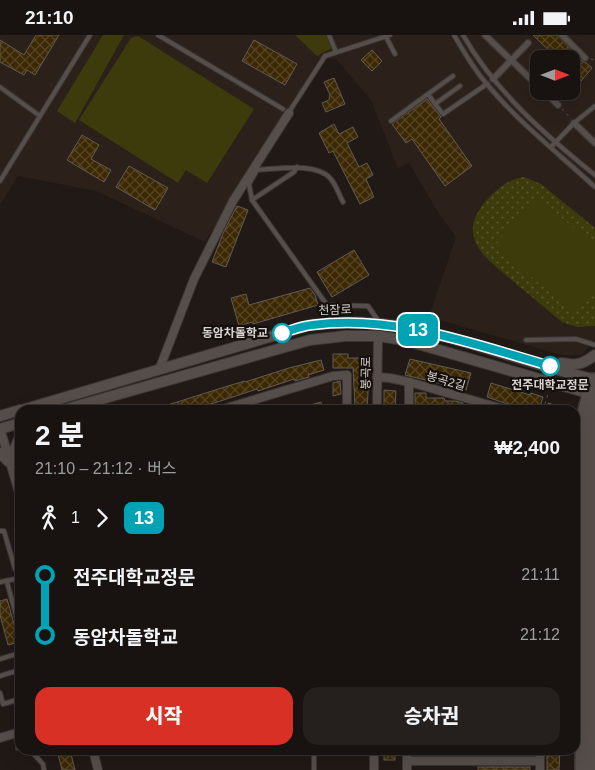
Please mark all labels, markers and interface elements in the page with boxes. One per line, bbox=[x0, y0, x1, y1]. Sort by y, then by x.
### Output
text: 21:10 bbox=[25, 7, 74, 28]
north arrow bbox=[530, 50, 580, 100]
map controls bbox=[530, 50, 580, 100]
street label: 천잠로 bbox=[318, 302, 352, 318]
line badge: 13 bbox=[396, 314, 440, 346]
text: 13 bbox=[408, 320, 428, 340]
marker: 동암차돌학교 bbox=[272, 323, 292, 343]
place label: 동암차돌학교 bbox=[202, 326, 268, 340]
street label: 봉곡로 bbox=[359, 356, 373, 390]
marker: 전주대학교정문 bbox=[540, 356, 560, 376]
street label: 봉곡2길 bbox=[425, 369, 467, 393]
place label: 전주대학교정문 bbox=[511, 378, 589, 392]
text: 2 분 bbox=[35, 420, 84, 451]
text: ₩2,400 bbox=[495, 437, 560, 458]
text: 21:10 – 21:12 · 버스 bbox=[35, 460, 177, 477]
icon: walk bbox=[35, 504, 63, 532]
icon: forward bbox=[88, 504, 116, 532]
text: 13 bbox=[134, 508, 154, 528]
text: 1 bbox=[71, 509, 80, 526]
text: 21:11 bbox=[521, 566, 560, 583]
text: 전주대학교정문 bbox=[73, 567, 195, 588]
text: 21:12 bbox=[520, 626, 560, 643]
text: 동암차돌학교 bbox=[73, 627, 178, 648]
button: 시작 bbox=[35, 687, 293, 745]
button: 승차권 bbox=[303, 687, 560, 745]

